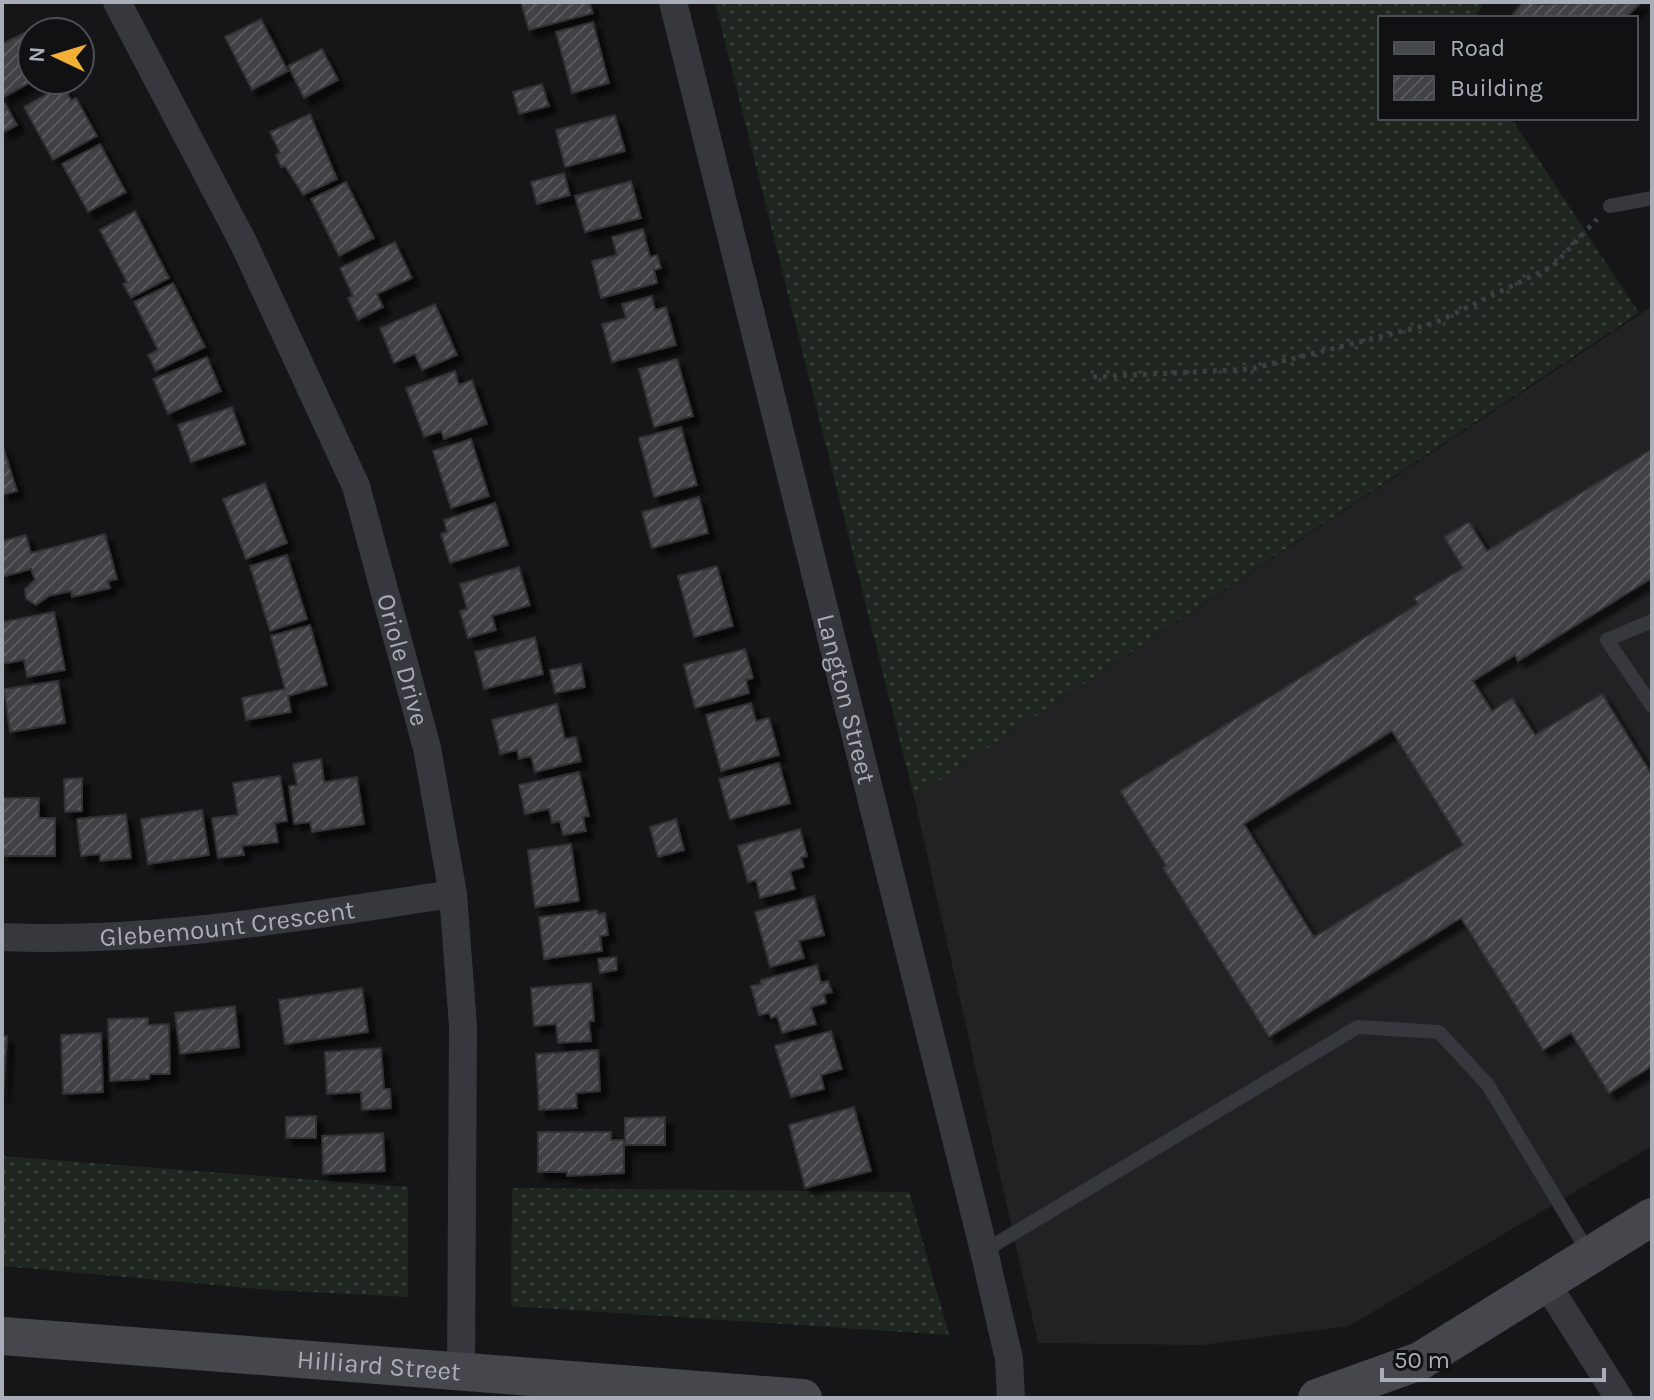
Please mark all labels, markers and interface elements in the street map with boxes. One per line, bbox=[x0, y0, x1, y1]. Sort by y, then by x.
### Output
north arrow bbox=[16, 16, 96, 96]
legend bbox=[1378, 16, 1638, 120]
text: Road bbox=[1450, 34, 1505, 62]
text: N bbox=[24, 46, 51, 63]
text: Building bbox=[1450, 74, 1543, 102]
street label: Oriole Drive bbox=[370, 590, 436, 729]
street label: Langton Street bbox=[810, 610, 883, 787]
street label: Glebemount Crescent bbox=[99, 893, 357, 953]
scale bar bbox=[1382, 1332, 1604, 1382]
street label: Hilliard Street bbox=[296, 1343, 462, 1387]
text: 50 m bbox=[1394, 1346, 1450, 1374]

